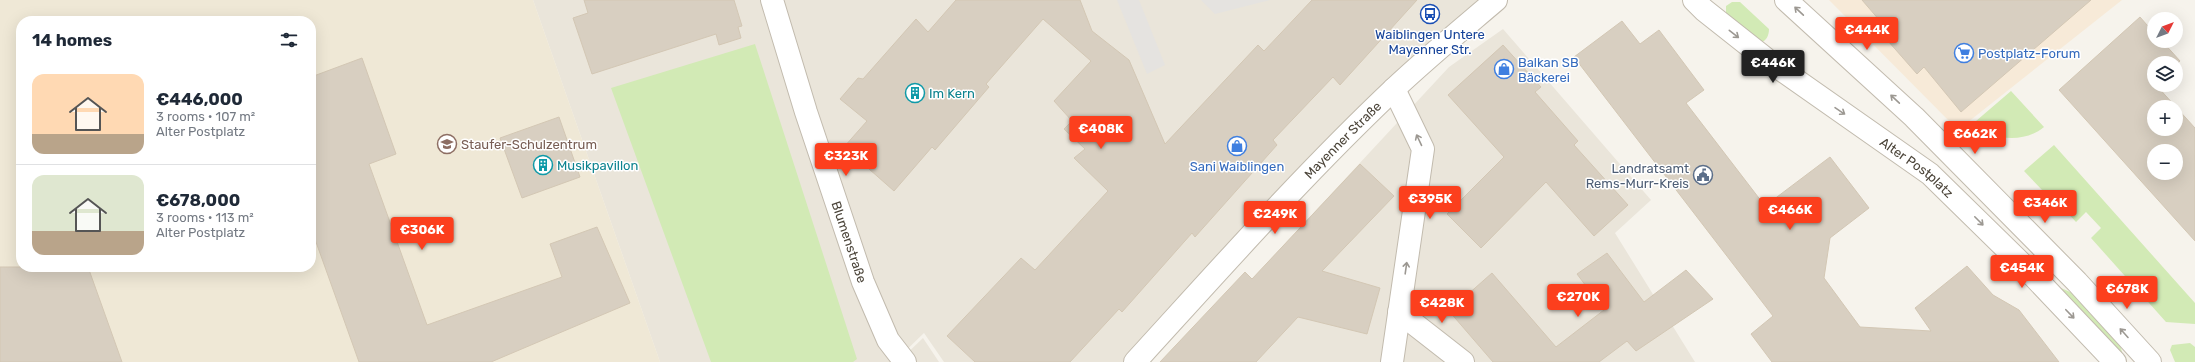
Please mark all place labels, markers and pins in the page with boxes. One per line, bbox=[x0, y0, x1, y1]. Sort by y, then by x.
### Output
bus stop icon: Waiblingen Untere Mayenner Str. bbox=[1419, 3, 1441, 25]
pin: €444K bbox=[1839, 17, 1895, 51]
place label: Waiblingen Untere Mayenner Str. bbox=[1375, 27, 1485, 57]
supermarket icon: Postplatz-Forum bbox=[1953, 42, 1975, 64]
place label: Postplatz-Forum bbox=[1978, 46, 2080, 61]
pin: €446K bbox=[1745, 50, 1801, 84]
place label: Balkan SB Bäckerei bbox=[1518, 55, 1579, 85]
shop icon: Balkan SB Bäckerei bbox=[1493, 58, 1515, 80]
building icon: Im Kern bbox=[904, 82, 926, 104]
place label: Im Kern bbox=[929, 86, 975, 101]
pin: €408K bbox=[1073, 116, 1129, 150]
pin: €662K bbox=[1947, 121, 2003, 155]
school or university icon: Staufer-Schulzentrum bbox=[436, 133, 458, 155]
shop icon: Sani Waiblingen bbox=[1226, 135, 1248, 157]
place label: Staufer-Schulzentrum bbox=[461, 137, 597, 152]
pin: €323K bbox=[818, 143, 874, 177]
building icon: Musikpavillon bbox=[532, 154, 554, 176]
place label: Musikpavillon bbox=[557, 158, 638, 173]
place label: Sani Waiblingen bbox=[1190, 159, 1284, 175]
place label: Landratsamt Rems-Murr-Kreis bbox=[1586, 161, 1689, 191]
public building icon: Landratsamt Rems-Murr-Kreis bbox=[1692, 164, 1714, 186]
pin: €395K bbox=[1402, 186, 1458, 220]
pin: €346K bbox=[2017, 190, 2073, 224]
pin: €466K bbox=[1762, 197, 1818, 231]
pin: €249K bbox=[1247, 201, 1303, 235]
pin: €306K bbox=[394, 217, 450, 251]
pin: €454K bbox=[1994, 255, 2050, 289]
pin: €678K bbox=[2099, 276, 2155, 310]
pin: €270K bbox=[1550, 284, 1606, 318]
pin: €428K bbox=[1414, 290, 1470, 324]

